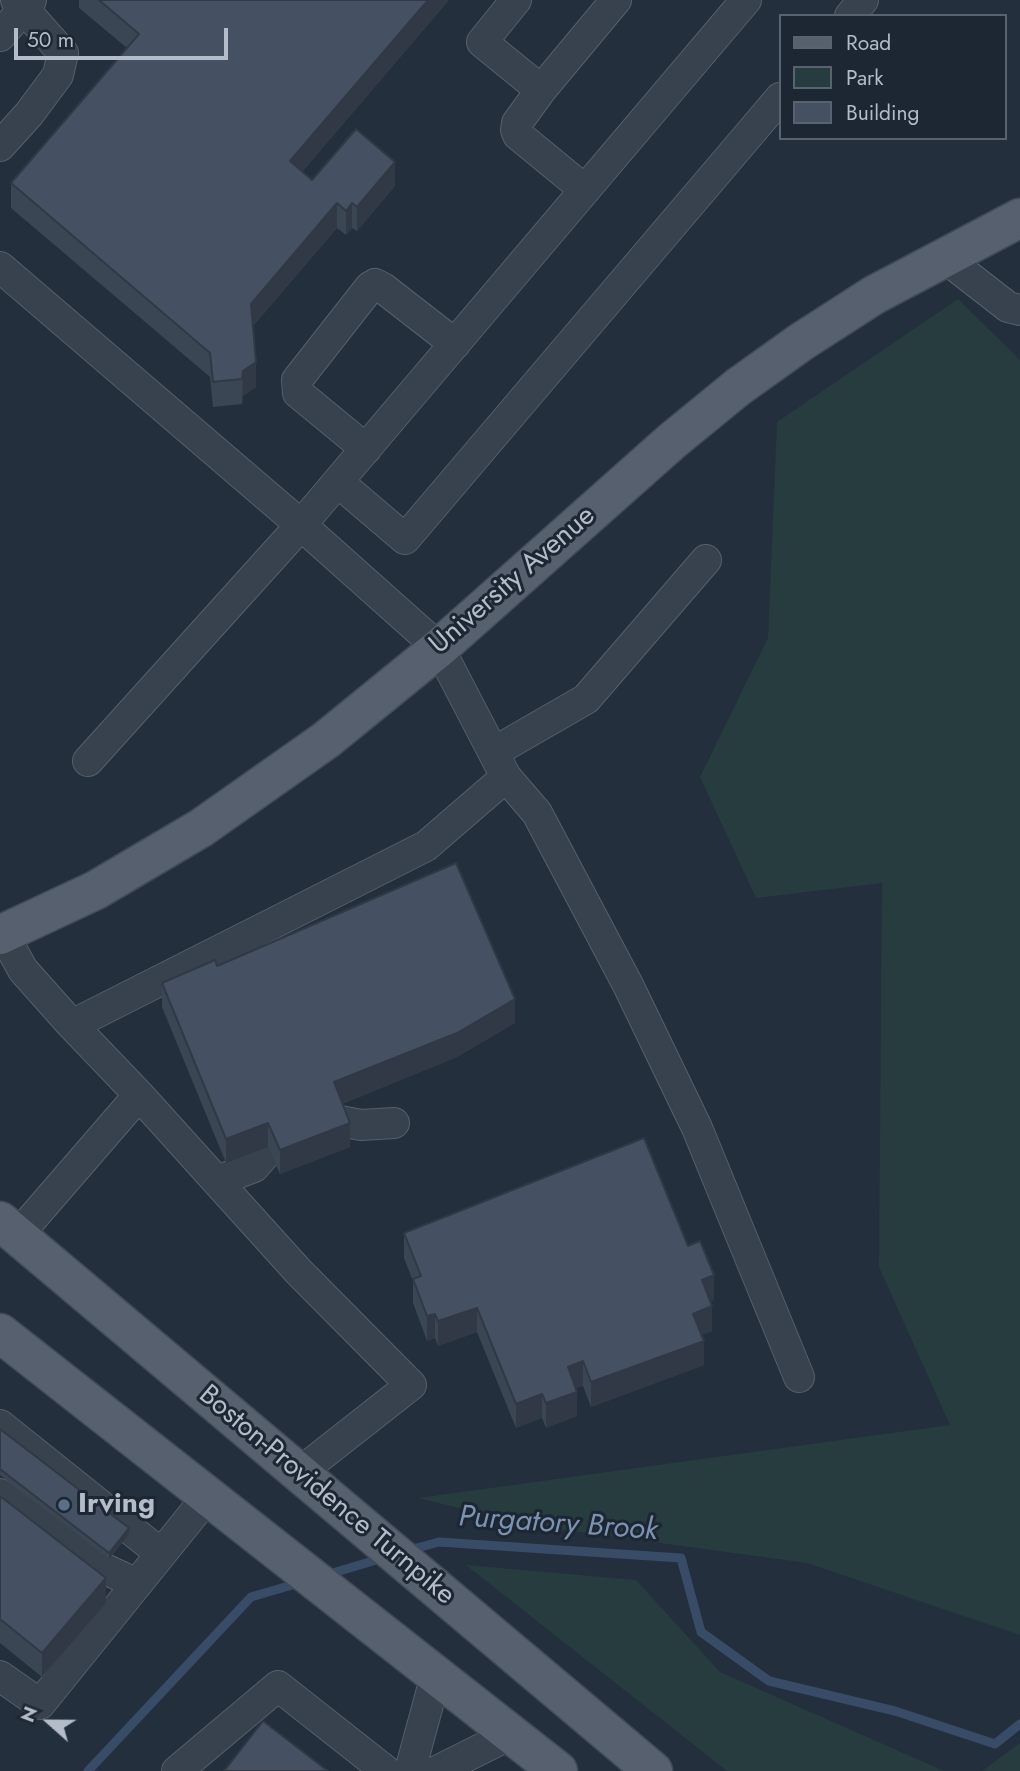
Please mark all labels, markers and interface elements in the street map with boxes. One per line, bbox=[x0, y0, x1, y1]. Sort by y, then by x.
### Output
scale bar bbox=[18, 14, 231, 58]
legend bbox=[778, 14, 1006, 140]
text: 50 m bbox=[27, 25, 74, 55]
text: Road bbox=[846, 28, 891, 58]
text: Park bbox=[846, 63, 883, 93]
text: Building bbox=[846, 98, 919, 128]
street label: University Avenue bbox=[423, 500, 603, 662]
street label: Boston-Providence Turnpike bbox=[191, 1379, 461, 1613]
place label: Irving bbox=[78, 1488, 155, 1522]
marker: Irving bbox=[56, 1497, 72, 1513]
water label: Purgatory Brook bbox=[457, 1500, 659, 1550]
north arrow bbox=[14, 1687, 84, 1757]
text: N bbox=[14, 1702, 44, 1726]

